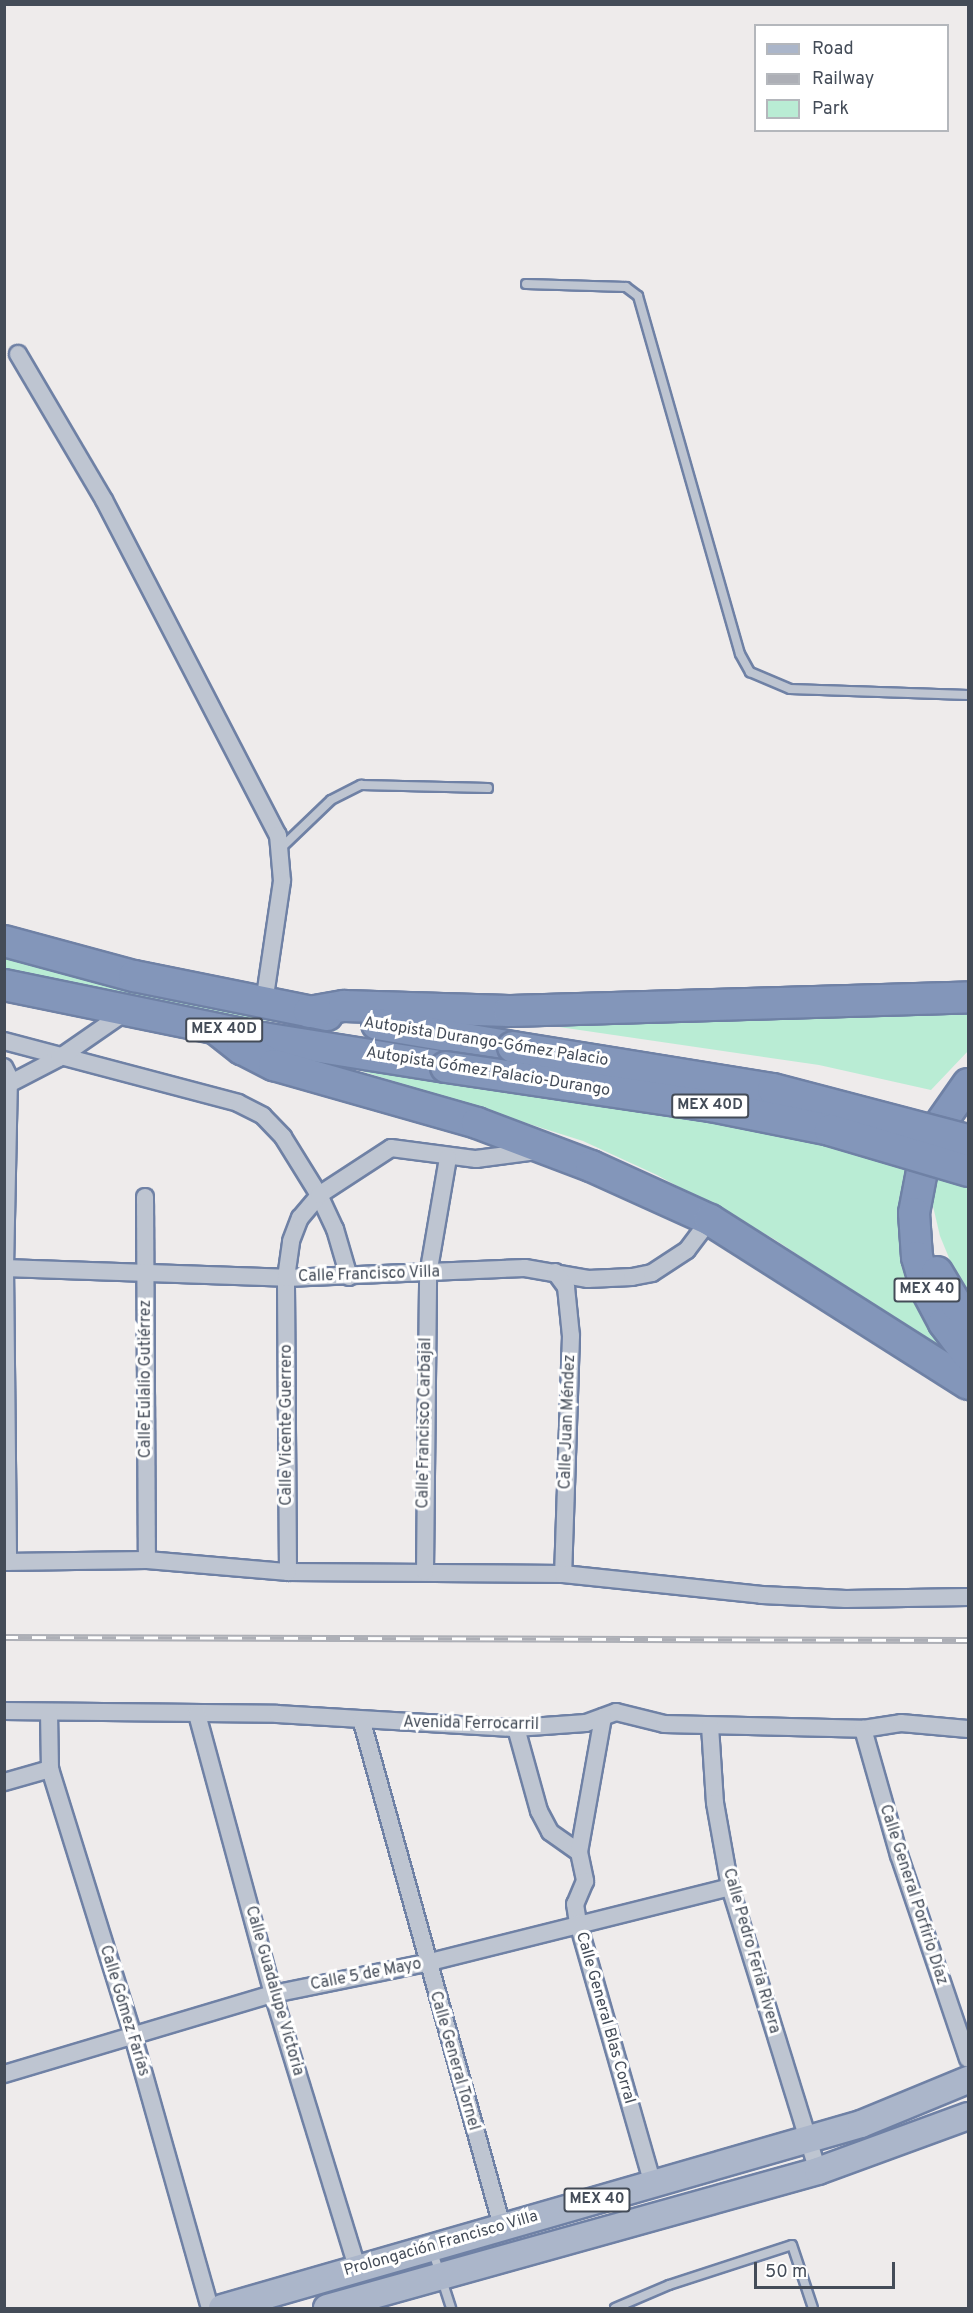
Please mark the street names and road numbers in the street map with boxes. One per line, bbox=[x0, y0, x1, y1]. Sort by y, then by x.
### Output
street label: Autopista Durango-Gómez Palacio bbox=[362, 1013, 610, 1071]
road number: MEX 40D bbox=[185, 1018, 263, 1042]
street label: Autopista Gómez Palacio-Durango bbox=[364, 1043, 612, 1101]
road number: MEX 40D bbox=[671, 1094, 749, 1118]
street label: Calle Francisco Villa bbox=[297, 1263, 441, 1287]
road number: MEX 40 bbox=[892, 1278, 962, 1302]
street label: Calle Eulalio Gutiérrez bbox=[136, 1300, 156, 1458]
street label: Calle Francisco Carbajal bbox=[414, 1337, 436, 1509]
street label: Calle Vicente Guerrero bbox=[277, 1344, 297, 1506]
street label: Calle Juan Méndez bbox=[556, 1354, 580, 1490]
street label: Avenida Ferrocarril bbox=[403, 1713, 539, 1735]
street label: Calle General Porfirio Díaz bbox=[875, 1802, 951, 1988]
street label: Calle Pedro Feria Rivera bbox=[718, 1866, 784, 2036]
street label: Calle Guadalupe Victoria bbox=[240, 1904, 308, 2078]
street label: Calle General Blas Corral bbox=[571, 1930, 639, 2106]
street label: Calle Gómez Farías bbox=[95, 1943, 153, 2079]
street label: Calle 5 de Mayo bbox=[309, 1955, 423, 1995]
street label: Calle General Tornel bbox=[425, 1989, 483, 2133]
road number: MEX 40 bbox=[562, 2188, 632, 2212]
street label: Prolongación Francisco Villa bbox=[341, 2207, 541, 2281]

